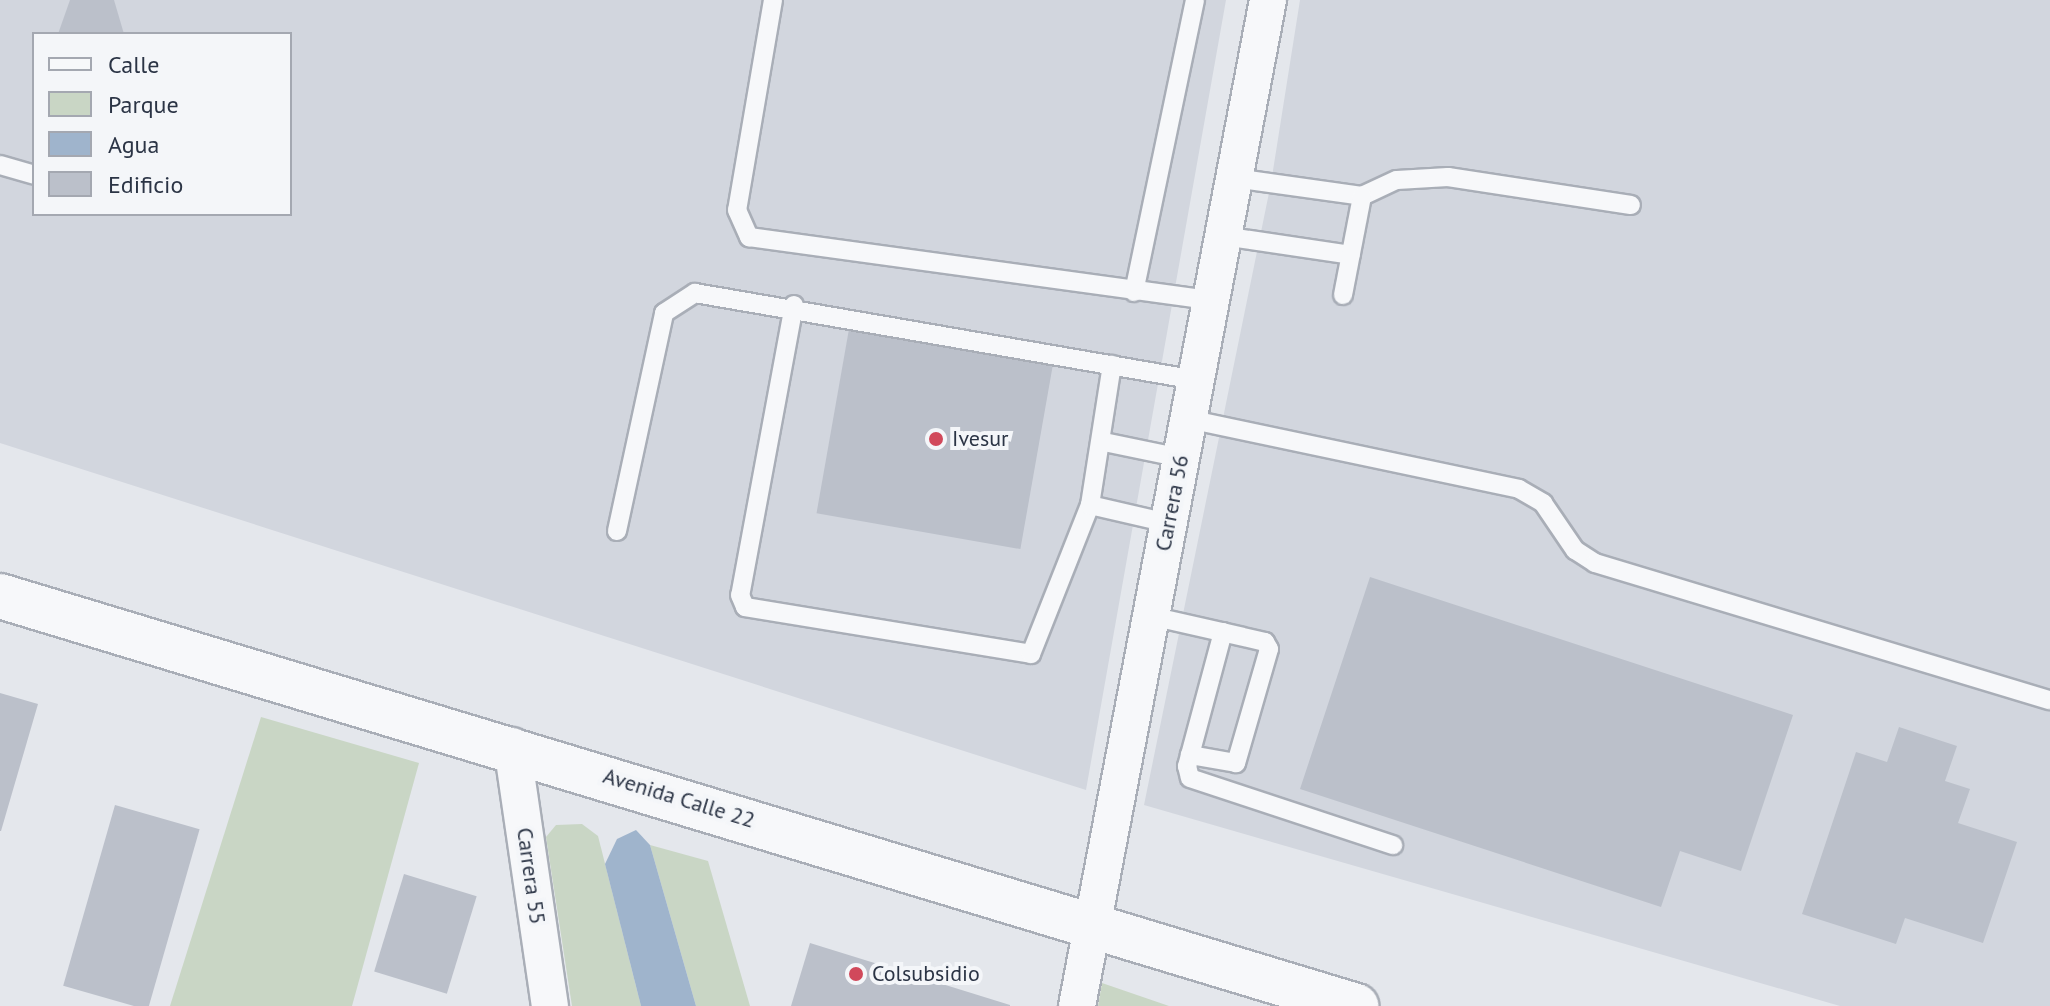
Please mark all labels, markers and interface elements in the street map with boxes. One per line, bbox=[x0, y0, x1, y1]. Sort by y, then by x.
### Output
legend bbox=[32, 32, 292, 216]
text: Calle bbox=[108, 49, 159, 80]
text: Parque bbox=[108, 89, 179, 120]
text: Agua bbox=[108, 129, 159, 160]
text: Edificio bbox=[108, 169, 183, 200]
place label: Ivesur bbox=[952, 426, 1009, 452]
marker: Ivesur bbox=[927, 430, 945, 448]
street label: Carrera 56 bbox=[1150, 453, 1194, 553]
street label: Avenida Calle 22 bbox=[600, 762, 758, 834]
street label: Carrera 55 bbox=[511, 826, 551, 926]
place label: Colsubsidio bbox=[872, 961, 980, 987]
marker: Colsubsidio bbox=[847, 965, 865, 983]

